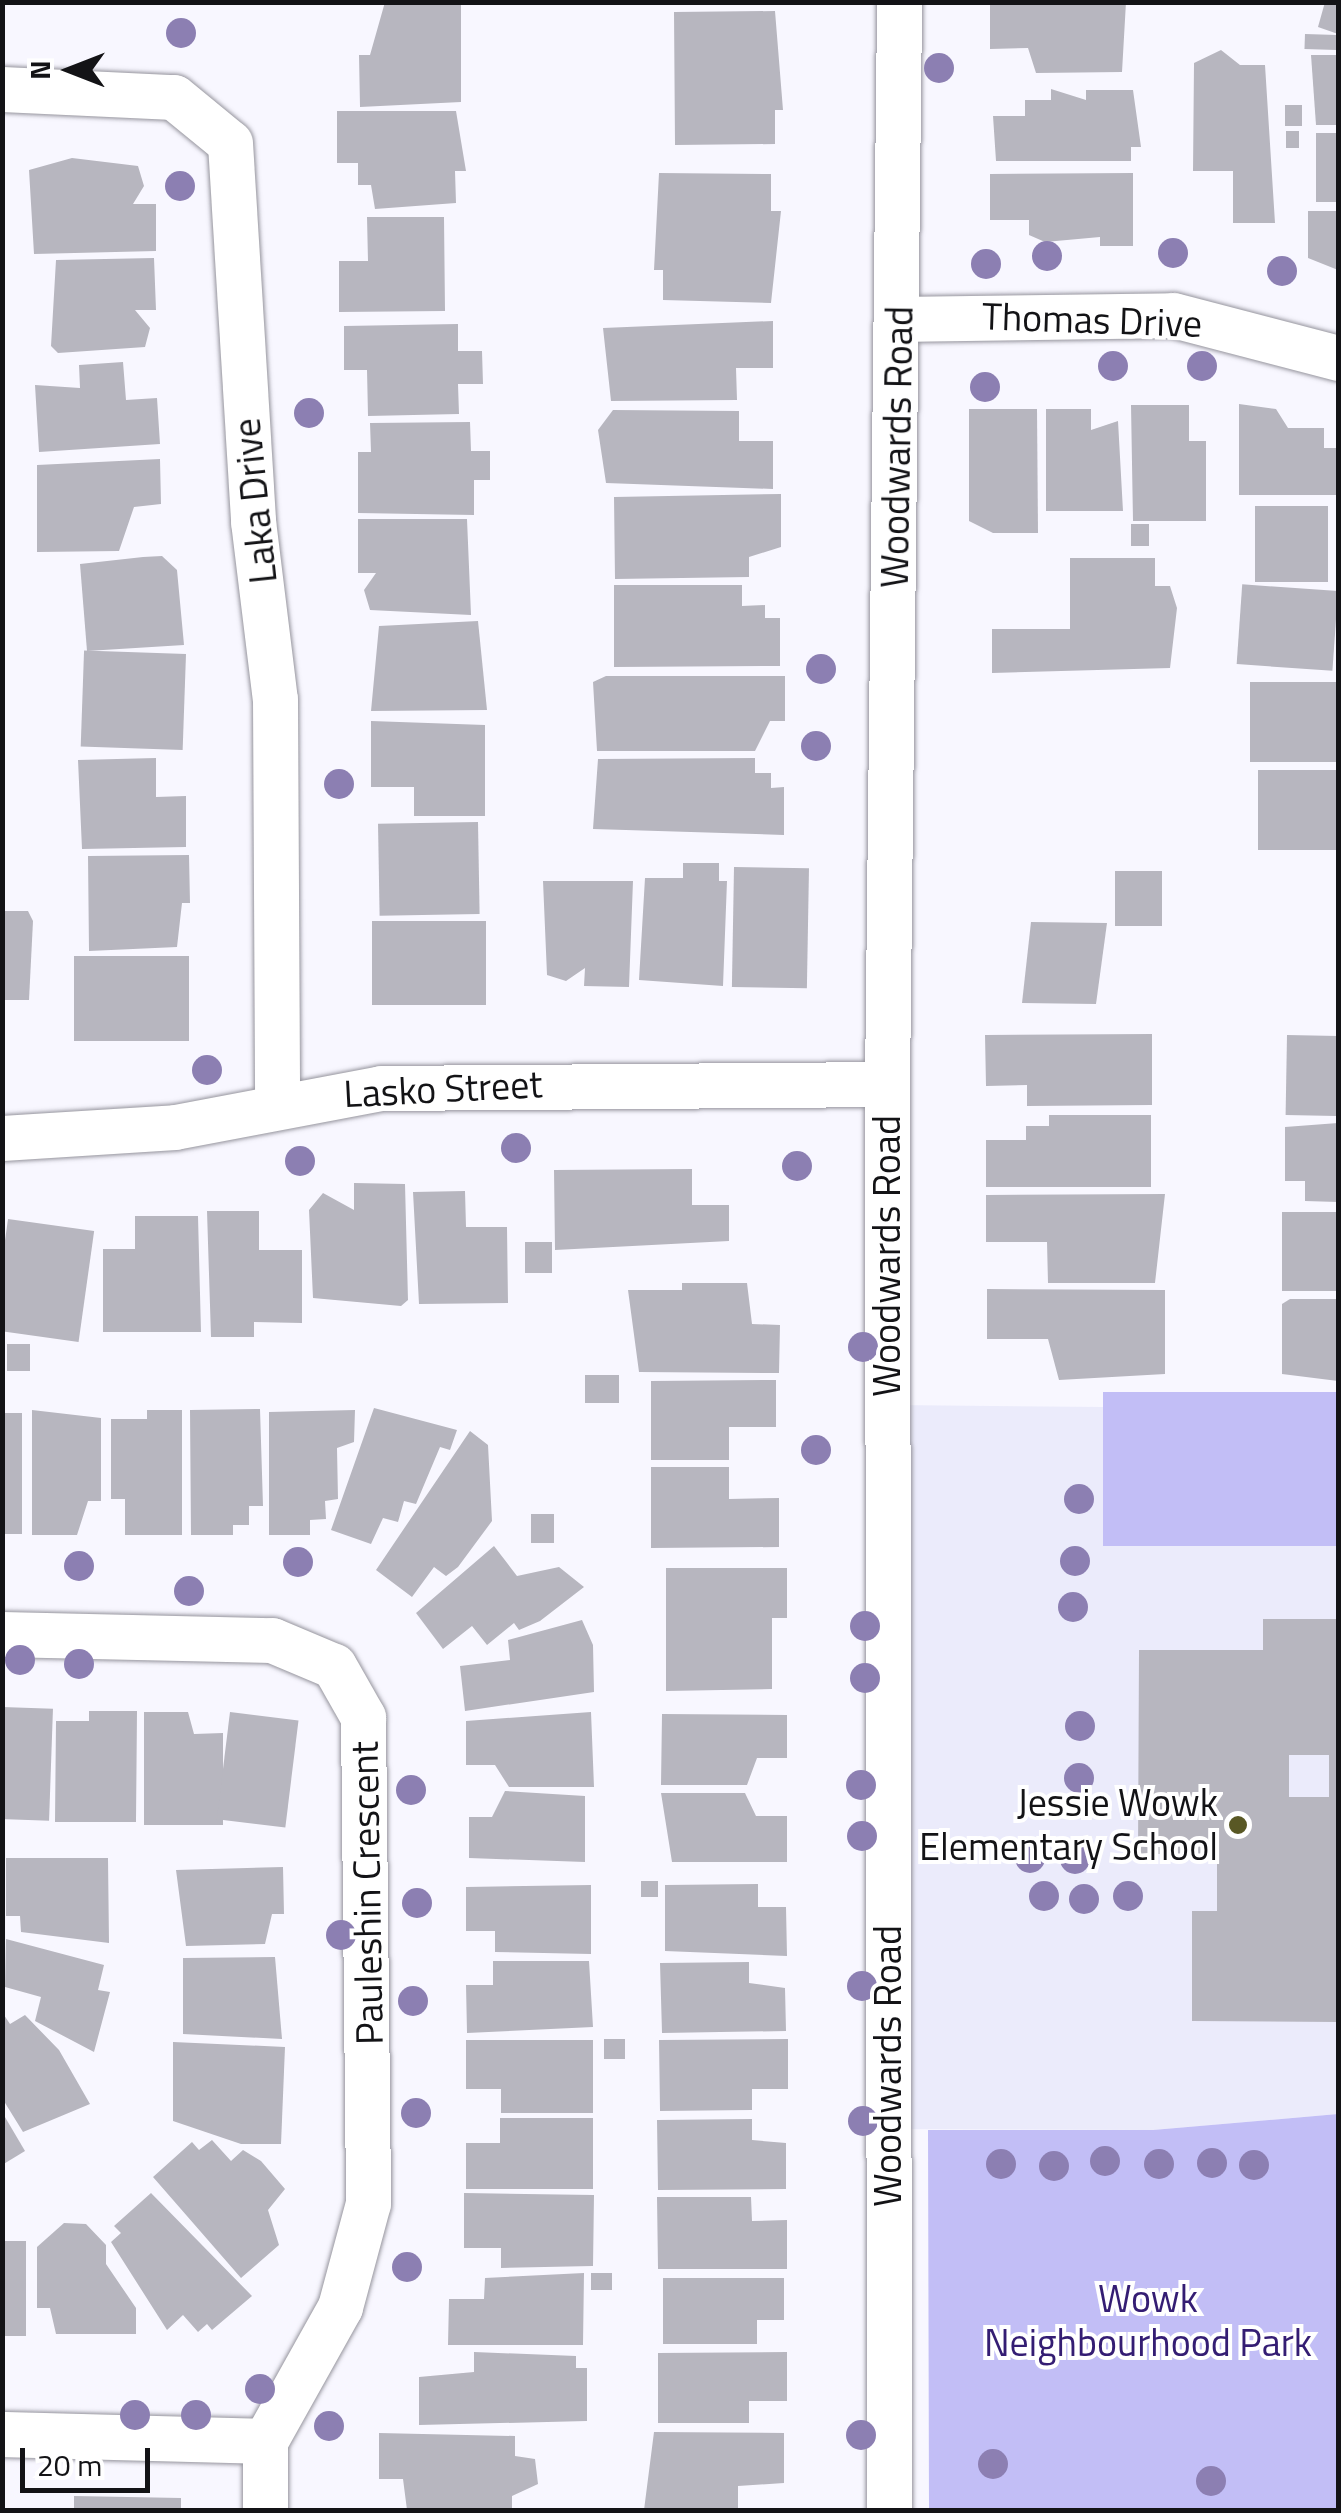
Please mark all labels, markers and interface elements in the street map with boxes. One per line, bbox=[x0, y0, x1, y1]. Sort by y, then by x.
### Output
north arrow bbox=[20, 20, 120, 120]
text: N bbox=[18, 60, 61, 80]
street label: Thomas Drive bbox=[981, 293, 1203, 347]
street label: Woodwards Road bbox=[872, 306, 922, 588]
street label: Laka Drive bbox=[224, 416, 286, 586]
street label: Lasko Street bbox=[342, 1061, 544, 1117]
street label: Woodwards Road bbox=[864, 1115, 910, 1397]
street label: Pauleshin Crescent bbox=[342, 1741, 392, 2045]
place label: Jessie Wowk Elementary School bbox=[919, 1780, 1218, 1870]
marker: Jessie Wowk Elementary School bbox=[1227, 1814, 1249, 1836]
street label: Woodwards Road bbox=[865, 1925, 911, 2207]
park label: Wowk Neighbourhood Park bbox=[984, 2276, 1312, 2366]
scale bar bbox=[25, 2428, 155, 2490]
text: 20 m bbox=[37, 2442, 102, 2488]

